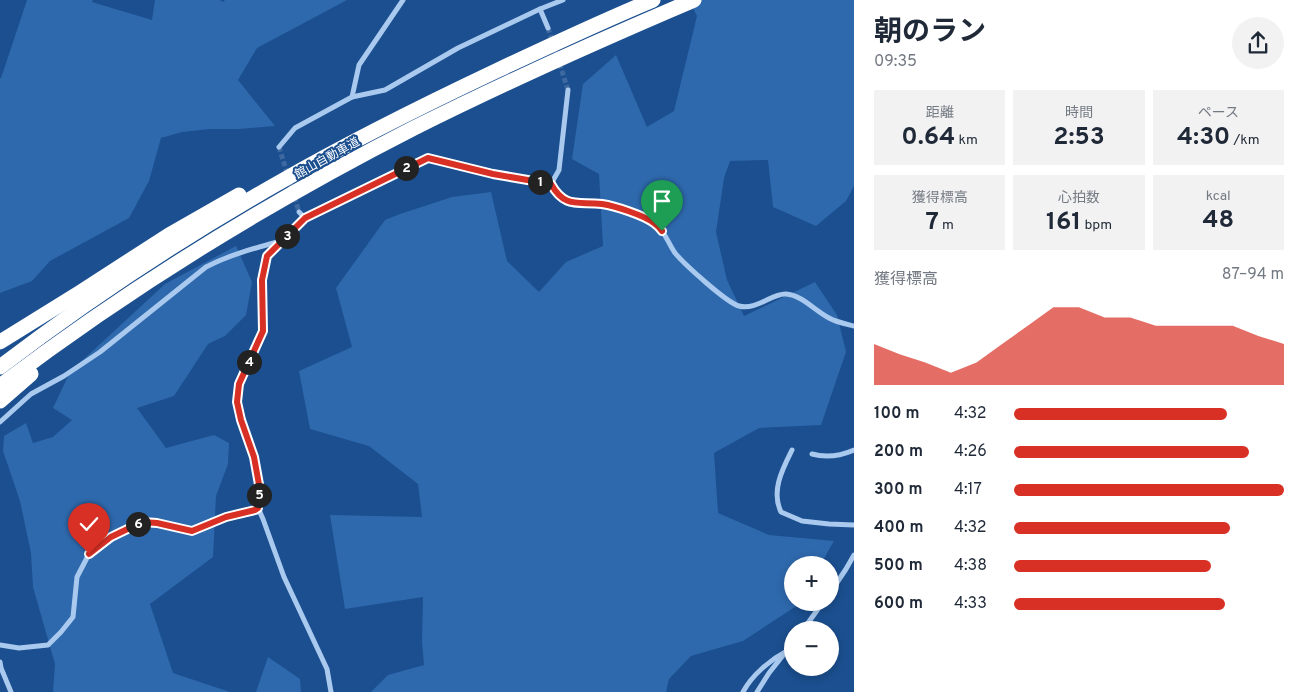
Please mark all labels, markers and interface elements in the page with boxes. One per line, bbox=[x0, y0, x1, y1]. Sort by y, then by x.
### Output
text: 朝のラン bbox=[874, 15, 986, 51]
button: share bbox=[1232, 17, 1284, 69]
text: 09:35 bbox=[874, 52, 917, 72]
text: 距離 bbox=[926, 105, 954, 122]
text: 時間 bbox=[1065, 105, 1093, 122]
text: ペース bbox=[1198, 105, 1239, 122]
text: 0.64 bbox=[901, 122, 955, 154]
text: 2:53 bbox=[1053, 122, 1105, 154]
text: 4:30 bbox=[1177, 122, 1230, 154]
text: km bbox=[955, 132, 978, 149]
text: /km bbox=[1230, 132, 1260, 149]
street label: 館山自動車道 bbox=[292, 134, 363, 183]
pin: 2 bbox=[394, 156, 418, 180]
text: 2 bbox=[402, 160, 411, 177]
pin: 1 bbox=[528, 170, 552, 194]
text: 1 bbox=[538, 174, 543, 191]
pin bbox=[641, 180, 683, 231]
icon: arrive bbox=[648, 187, 676, 215]
text: kcal bbox=[1206, 188, 1231, 205]
text: 獲得標高 bbox=[912, 190, 968, 207]
text: 心拍数 bbox=[1058, 190, 1100, 207]
text: 48 bbox=[1202, 205, 1234, 237]
text: 7 bbox=[925, 207, 939, 239]
text: 161 bbox=[1046, 207, 1081, 239]
text: m bbox=[939, 217, 954, 234]
text: bpm bbox=[1081, 217, 1112, 234]
pin: 3 bbox=[274, 224, 300, 248]
text: 3 bbox=[283, 228, 292, 245]
text: 87–94 m bbox=[1222, 265, 1284, 285]
text: 獲得標高 bbox=[874, 270, 938, 290]
pin: 4 bbox=[236, 350, 262, 374]
text: 4 bbox=[245, 354, 254, 371]
text: 100 m bbox=[874, 404, 920, 424]
text: 4:32 bbox=[954, 404, 987, 424]
text: 200 m bbox=[874, 442, 923, 462]
text: 4:26 bbox=[954, 442, 987, 462]
text: 300 m bbox=[874, 480, 922, 500]
text: 4:17 bbox=[954, 480, 982, 500]
pin: 5 bbox=[246, 482, 272, 508]
text: 5 bbox=[255, 487, 264, 504]
pin bbox=[68, 503, 110, 554]
icon: check bbox=[75, 510, 103, 538]
pin: 6 bbox=[126, 512, 150, 536]
text: 6 bbox=[134, 516, 143, 533]
text: 400 m bbox=[874, 518, 923, 538]
text: 4:32 bbox=[954, 518, 987, 538]
map controls bbox=[784, 556, 839, 676]
button: + bbox=[784, 556, 839, 611]
text: 500 m bbox=[874, 556, 923, 576]
text: 4:38 bbox=[954, 556, 987, 576]
text: 600 m bbox=[874, 594, 923, 614]
text: 4:33 bbox=[954, 594, 987, 614]
button: − bbox=[784, 621, 839, 676]

